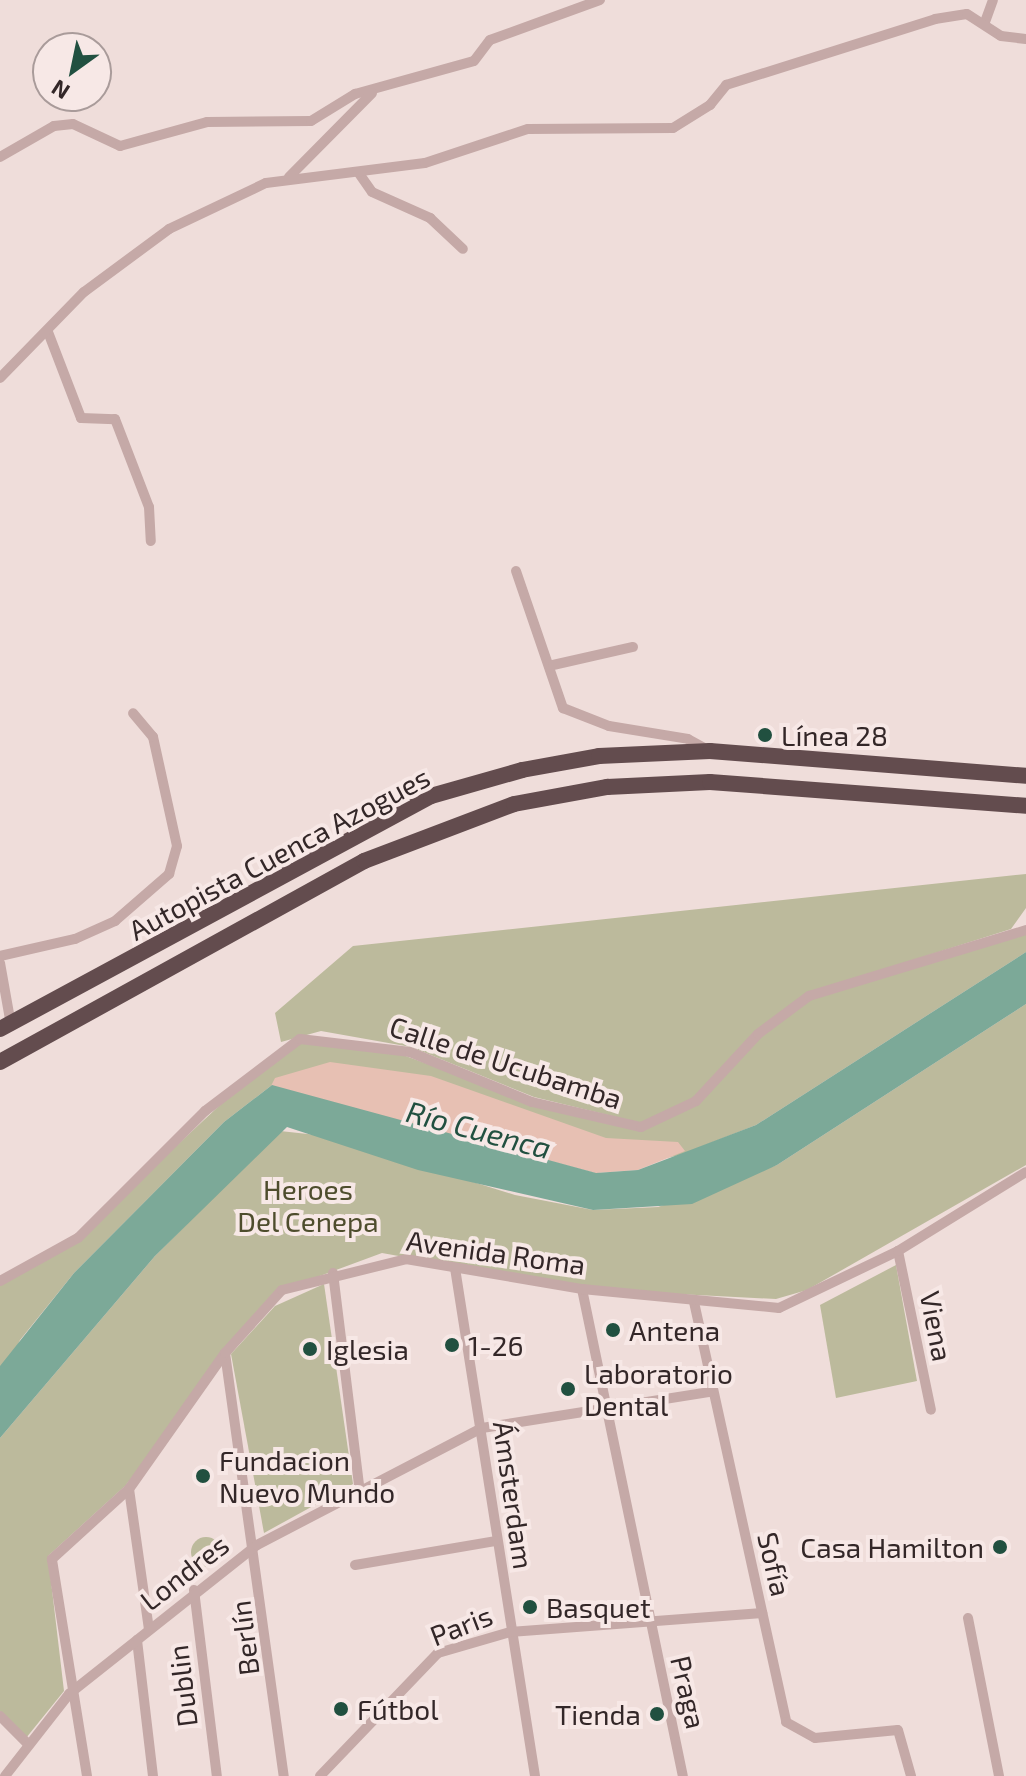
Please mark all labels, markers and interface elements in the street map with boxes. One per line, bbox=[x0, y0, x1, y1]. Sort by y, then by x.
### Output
north arrow bbox=[32, 32, 112, 112]
text: N bbox=[46, 75, 74, 106]
place label: Línea 28 bbox=[781, 718, 888, 752]
marker: Línea 28 bbox=[756, 726, 774, 744]
street label: Autopista Cuenca Azogues bbox=[123, 759, 435, 947]
street label: Calle de Ucubamba bbox=[386, 1009, 626, 1115]
water label: Río Cuenca bbox=[403, 1092, 555, 1166]
park label: Heroes Del Cenepa bbox=[237, 1172, 379, 1238]
street label: Avenida Roma bbox=[404, 1223, 588, 1281]
street label: Viena bbox=[914, 1288, 960, 1364]
place label: Antena bbox=[629, 1313, 720, 1347]
marker: Antena bbox=[604, 1321, 622, 1339]
place label: 1-26 bbox=[468, 1328, 523, 1362]
place label: Iglesia bbox=[326, 1332, 409, 1366]
marker: 1-26 bbox=[443, 1336, 461, 1354]
marker: Iglesia bbox=[301, 1340, 319, 1358]
place label: Laboratorio Dental bbox=[584, 1356, 733, 1422]
marker: Laboratorio Dental bbox=[559, 1380, 577, 1398]
street label: Ámsterdam bbox=[487, 1419, 541, 1571]
place label: Fundacion Nuevo Mundo bbox=[219, 1443, 395, 1509]
marker: Fundacion Nuevo Mundo bbox=[194, 1467, 212, 1485]
street label: Londres bbox=[133, 1527, 235, 1617]
street label: Sofía bbox=[751, 1529, 799, 1599]
place label: Casa Hamilton bbox=[800, 1530, 984, 1564]
marker: Casa Hamilton bbox=[991, 1538, 1009, 1556]
place label: Basquet bbox=[546, 1590, 651, 1624]
street label: Paris bbox=[425, 1598, 497, 1652]
marker: Basquet bbox=[521, 1598, 539, 1616]
street label: Berlín bbox=[223, 1599, 265, 1677]
street label: Dublin bbox=[160, 1643, 204, 1729]
street label: Praga bbox=[664, 1652, 714, 1732]
place label: Fútbol bbox=[357, 1692, 438, 1726]
place label: Tienda bbox=[555, 1697, 641, 1731]
marker: Fútbol bbox=[332, 1700, 350, 1718]
marker: Tienda bbox=[648, 1705, 666, 1723]

